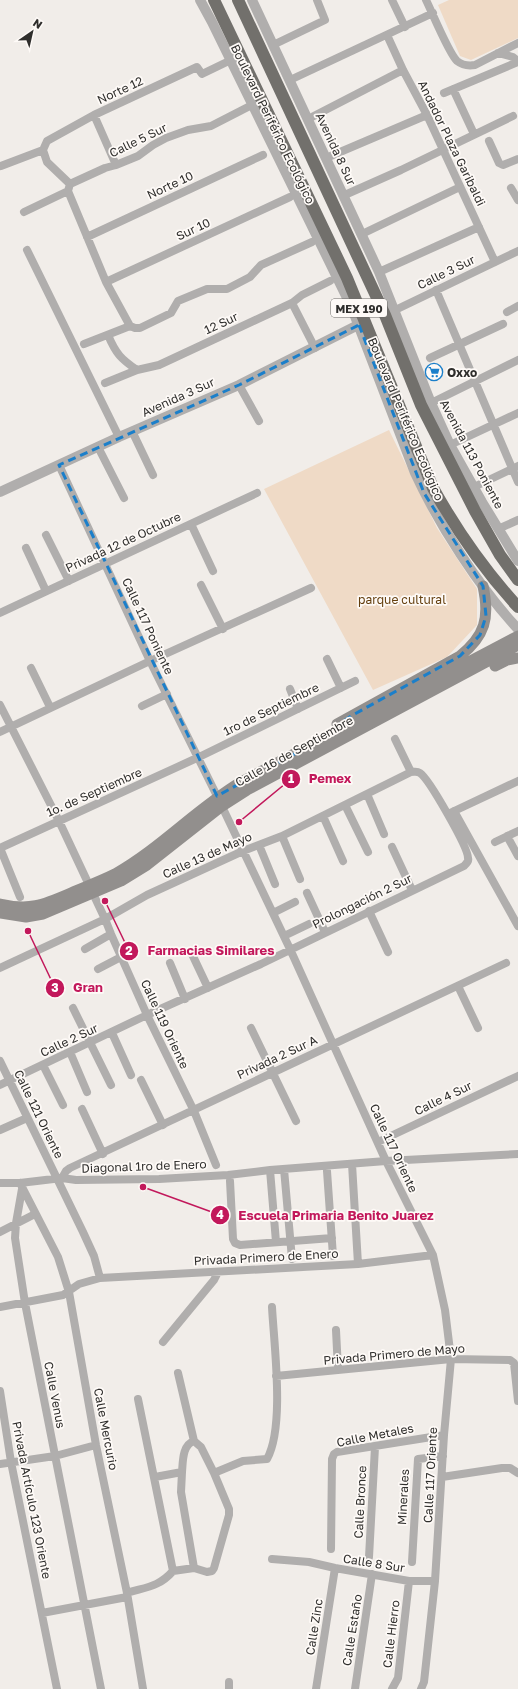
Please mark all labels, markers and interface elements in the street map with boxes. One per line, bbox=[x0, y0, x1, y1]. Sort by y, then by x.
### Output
north arrow bbox=[12, 12, 52, 52]
text: N bbox=[31, 16, 45, 31]
street label: Boulevard Periférico Ecológico bbox=[228, 42, 318, 206]
street label: Norte 12 bbox=[95, 73, 145, 107]
street label: Andador Plaza Garibaldi bbox=[415, 78, 489, 208]
street label: Avenida 8 Sur bbox=[313, 110, 360, 188]
street label: Calle 5 Sur bbox=[107, 120, 169, 160]
street label: Norte 10 bbox=[145, 168, 195, 202]
street label: Sur 10 bbox=[174, 215, 212, 243]
street label: Calle 3 Sur bbox=[415, 252, 477, 292]
road number: MEX 190 bbox=[331, 299, 387, 317]
street label: 12 Sur bbox=[202, 309, 240, 337]
street label: Boulevard Periférico Ecológico bbox=[365, 335, 447, 503]
supermarket icon: Oxxo bbox=[424, 362, 444, 382]
place label: Oxxo bbox=[447, 365, 477, 380]
street label: Avenida 3 Sur bbox=[139, 374, 217, 420]
street label: Avenida 113 Poniente bbox=[437, 397, 507, 511]
street label: Privada 12 de Octubre bbox=[63, 509, 183, 575]
street label: Calle 117 Poniente bbox=[119, 575, 177, 677]
park label: parque cultural bbox=[358, 592, 446, 607]
street label: 1ro de Septiembre bbox=[221, 679, 321, 739]
street label: Calle 16 de Septiembre bbox=[233, 713, 355, 789]
street label: 1o. de Septiembre bbox=[44, 764, 144, 820]
callout: Pemex bbox=[281, 766, 360, 791]
text: Pemex bbox=[309, 770, 352, 786]
street label: Calle 13 de Mayo bbox=[160, 829, 254, 881]
street label: Prolongación 2 Sur bbox=[310, 870, 415, 932]
callout: Farmacias Similares bbox=[119, 938, 282, 963]
text: Farmacias Similares bbox=[147, 942, 275, 958]
text: 2 bbox=[125, 943, 133, 958]
callout: Gran bbox=[45, 975, 111, 1000]
street label: Calle 119 Oriente bbox=[138, 977, 192, 1071]
text: Gran bbox=[73, 979, 103, 995]
text: 3 bbox=[51, 980, 59, 995]
street label: Calle 2 Sur bbox=[38, 1020, 101, 1060]
street label: Privada 2 Sur A bbox=[235, 1032, 319, 1082]
street label: Calle 121 Oriente bbox=[11, 1067, 67, 1161]
street label: Calle 4 Sur bbox=[412, 1077, 475, 1118]
street label: Calle 117 Oriente bbox=[367, 1101, 421, 1195]
street label: Diagonal 1ro de Enero bbox=[81, 1156, 207, 1176]
callout: Escuela Primaria Benito Juarez bbox=[210, 1203, 441, 1228]
text: 4 bbox=[216, 1207, 224, 1222]
text: Escuela Primaria Benito Juarez bbox=[238, 1207, 434, 1223]
street label: Privada Primero de Enero bbox=[193, 1246, 339, 1268]
street label: Privada Primero de Mayo bbox=[323, 1340, 465, 1368]
street label: Calle Venus bbox=[41, 1360, 69, 1430]
street label: Calle Mercurio bbox=[91, 1387, 121, 1471]
street label: Privada Artículo 123 Oriente bbox=[9, 1420, 55, 1580]
street label: Calle Metales bbox=[335, 1420, 415, 1450]
street label: Calle 117 Oriente bbox=[420, 1427, 440, 1523]
street label: Calle Bronce bbox=[351, 1465, 369, 1539]
street label: Minerales bbox=[394, 1469, 412, 1525]
street label: Calle 8 Sur bbox=[342, 1551, 406, 1575]
street label: Calle Estaño bbox=[339, 1593, 365, 1667]
street label: Calle Zinc bbox=[302, 1597, 326, 1656]
street label: Calle Hierro bbox=[379, 1599, 403, 1669]

